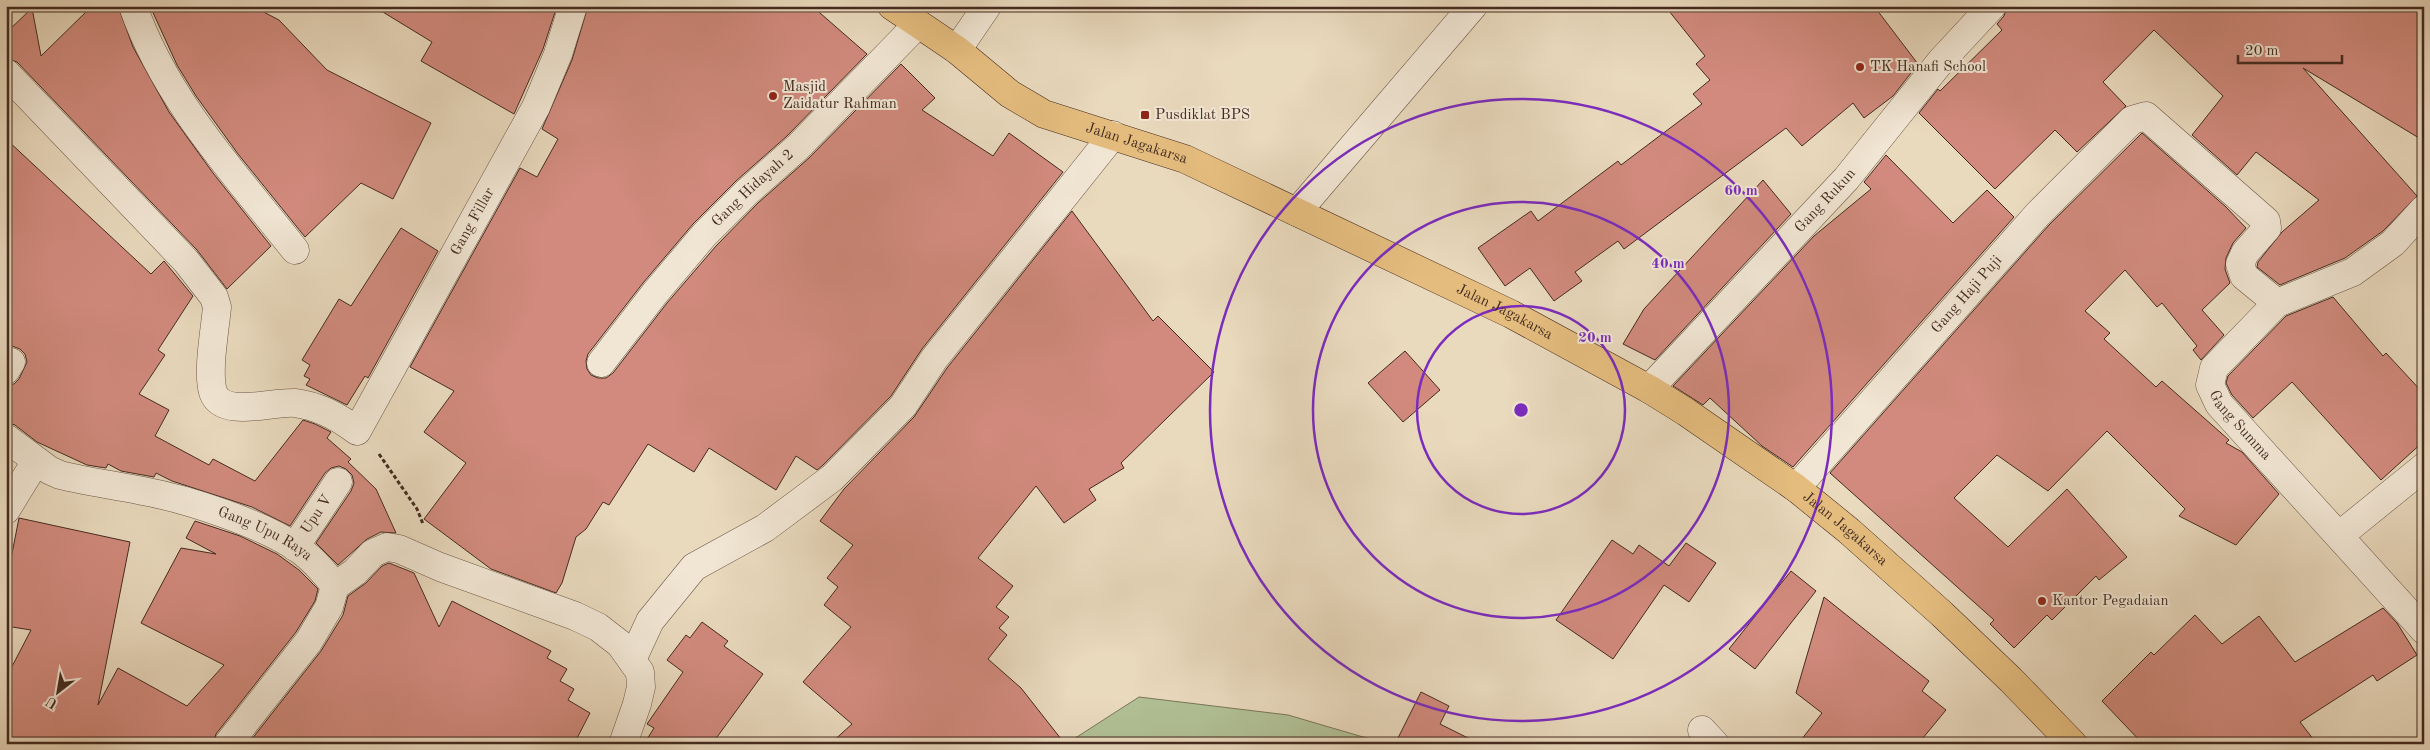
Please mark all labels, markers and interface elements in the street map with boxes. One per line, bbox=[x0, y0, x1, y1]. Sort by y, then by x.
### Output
scale bar bbox=[2238, 32, 2341, 64]
text: 20 m bbox=[2245, 44, 2279, 59]
place label: TK Hanafi School bbox=[1870, 60, 1986, 75]
marker: TK Hanafi School bbox=[1854, 61, 1866, 73]
place label: Masjid Zaidatur Rahman bbox=[783, 80, 897, 112]
marker: Masjid Zaidatur Rahman bbox=[767, 90, 779, 102]
place label: Pusdiklat BPS bbox=[1155, 108, 1250, 123]
marker: Pusdiklat BPS bbox=[1139, 109, 1151, 121]
street label: Jalan Jagakarsa bbox=[1084, 120, 1190, 167]
street label: Gang Hidayah 2 bbox=[709, 147, 797, 230]
street label: Gang Rukun bbox=[1792, 166, 1859, 236]
text: 60 m bbox=[1724, 184, 1758, 199]
street label: Gang Fillar bbox=[448, 185, 497, 258]
street label: Gang Haji Puji bbox=[1929, 253, 2005, 336]
text: 40 m bbox=[1651, 257, 1685, 272]
street label: Jalan Jagakarsa bbox=[1454, 282, 1556, 343]
text: 20 m bbox=[1578, 331, 1612, 346]
street label: Gang Summa bbox=[2206, 388, 2274, 464]
centre of rings bbox=[1512, 401, 1530, 419]
street label: Jalan Jagakarsa bbox=[1800, 489, 1891, 569]
street label: Upu V bbox=[298, 492, 335, 537]
street label: Gang Upu Raya bbox=[216, 504, 315, 564]
place label: Kantor Pegadaian bbox=[2052, 594, 2169, 609]
marker: Kantor Pegadaian bbox=[2036, 595, 2048, 607]
north arrow bbox=[32, 668, 82, 718]
text: U bbox=[43, 693, 60, 711]

